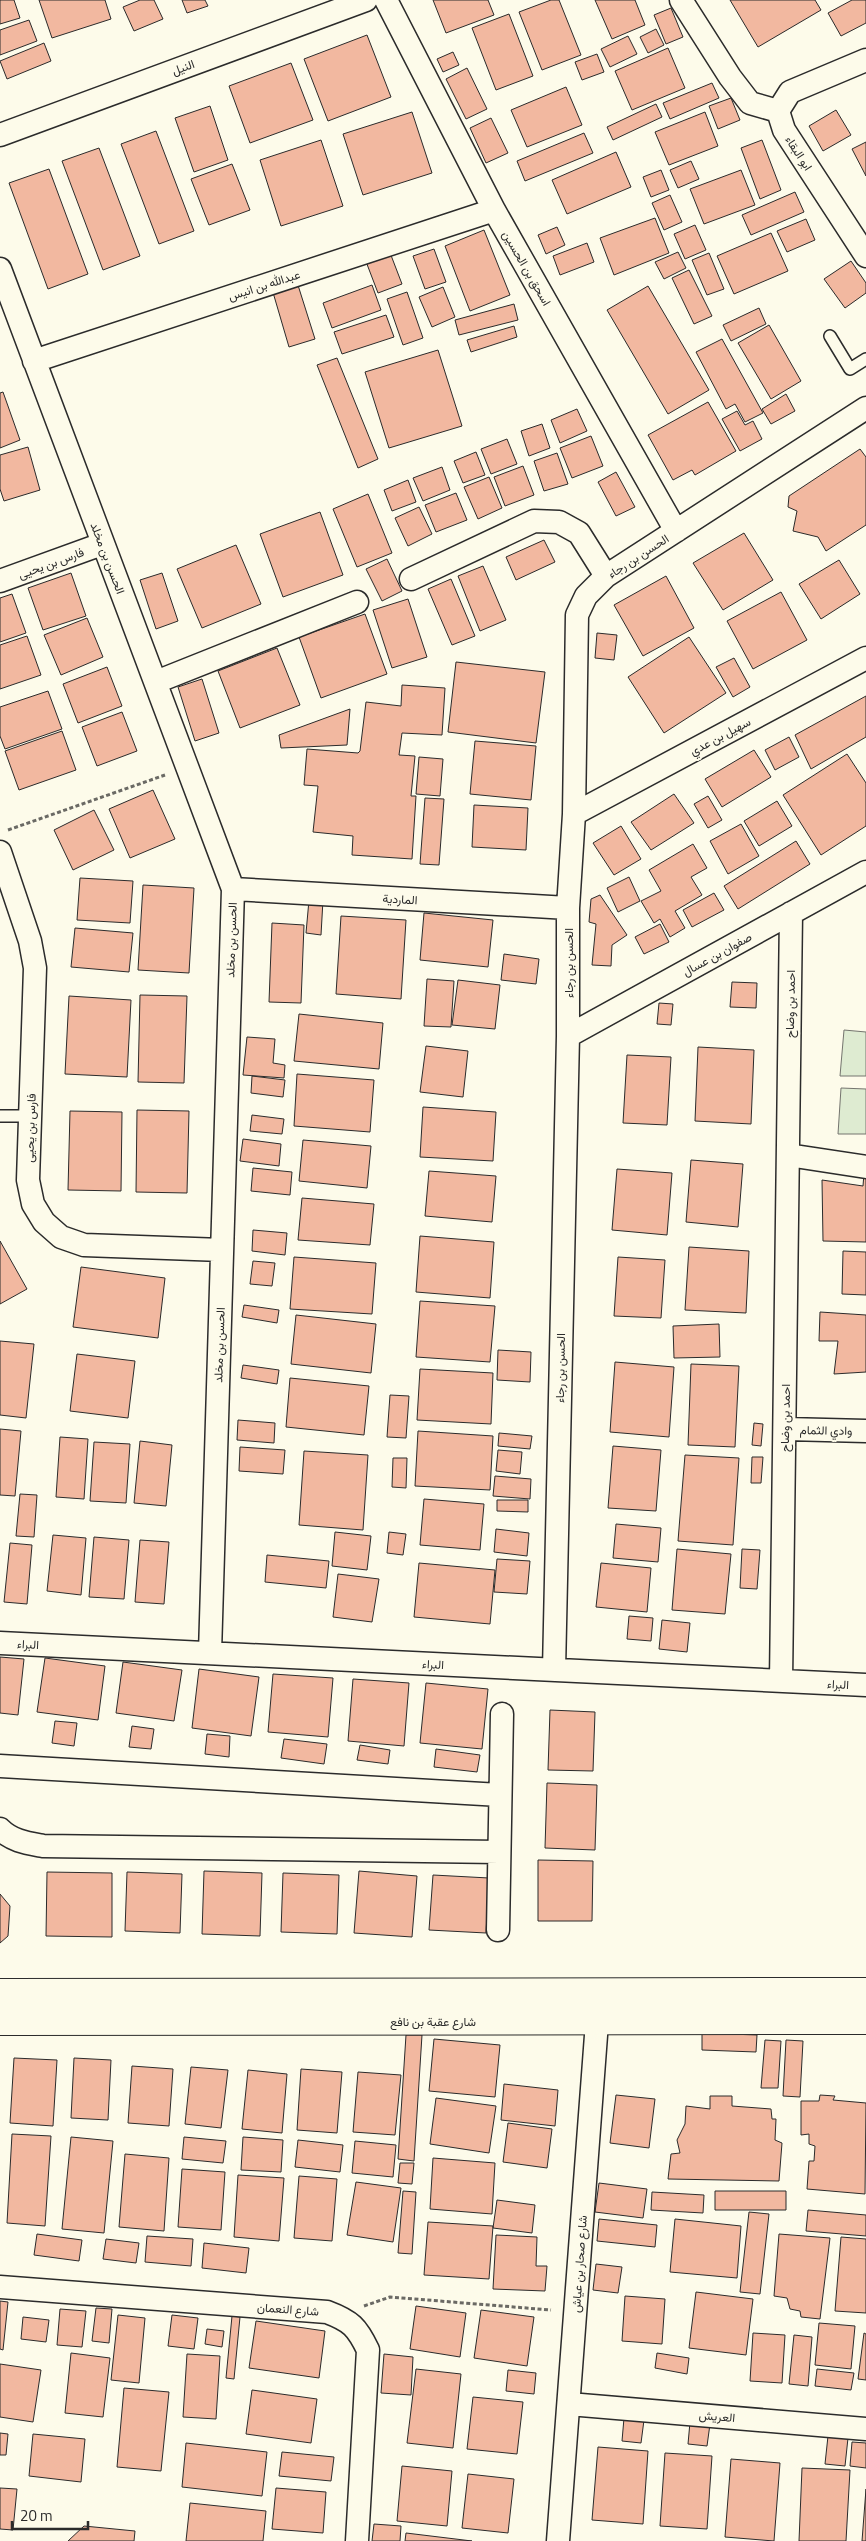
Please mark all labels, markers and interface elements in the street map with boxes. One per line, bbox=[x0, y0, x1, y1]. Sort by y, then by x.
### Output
street label: النيل bbox=[169, 54, 197, 80]
street label: ابو البقاء bbox=[781, 132, 817, 174]
street label: اسحق بن الحسين bbox=[498, 227, 556, 309]
street label: عبدالله بن انيس bbox=[226, 264, 302, 306]
street label: الحسن بن مخلد bbox=[86, 519, 130, 597]
street label: الحسن بن رجاء bbox=[604, 529, 672, 583]
street label: فارس بن يحيى bbox=[15, 542, 87, 584]
street label: سهيل بن عدي bbox=[686, 712, 754, 761]
street label: الماردية bbox=[382, 889, 418, 909]
street label: الحسن بن مخلد bbox=[220, 902, 242, 978]
street label: صفوان بن عسال bbox=[679, 927, 755, 981]
street label: الحسن بن رجاء bbox=[559, 928, 578, 998]
street label: احمد بن وضاح bbox=[780, 970, 800, 1038]
street label: فارس بن يحيى bbox=[19, 1093, 41, 1163]
street label: الحسن بن مخلد bbox=[208, 1307, 230, 1383]
street label: الحسن بن رجاء bbox=[550, 1333, 570, 1403]
street label: احمد بن وضاح bbox=[775, 1384, 795, 1452]
street label: وادي الثمام bbox=[799, 1420, 852, 1441]
street label: البراء bbox=[17, 1634, 39, 1654]
street label: البراء bbox=[422, 1654, 444, 1674]
street label: البراء bbox=[827, 1674, 849, 1694]
street label: شارع عقبة بن نافع bbox=[390, 2012, 476, 2031]
street label: شارع صحار بن عياش bbox=[566, 2215, 592, 2313]
street label: شارع النعمان bbox=[256, 2297, 320, 2321]
street label: العريش bbox=[698, 2405, 736, 2427]
scale bar bbox=[12, 2498, 89, 2530]
text: 20 m bbox=[20, 2504, 53, 2527]

